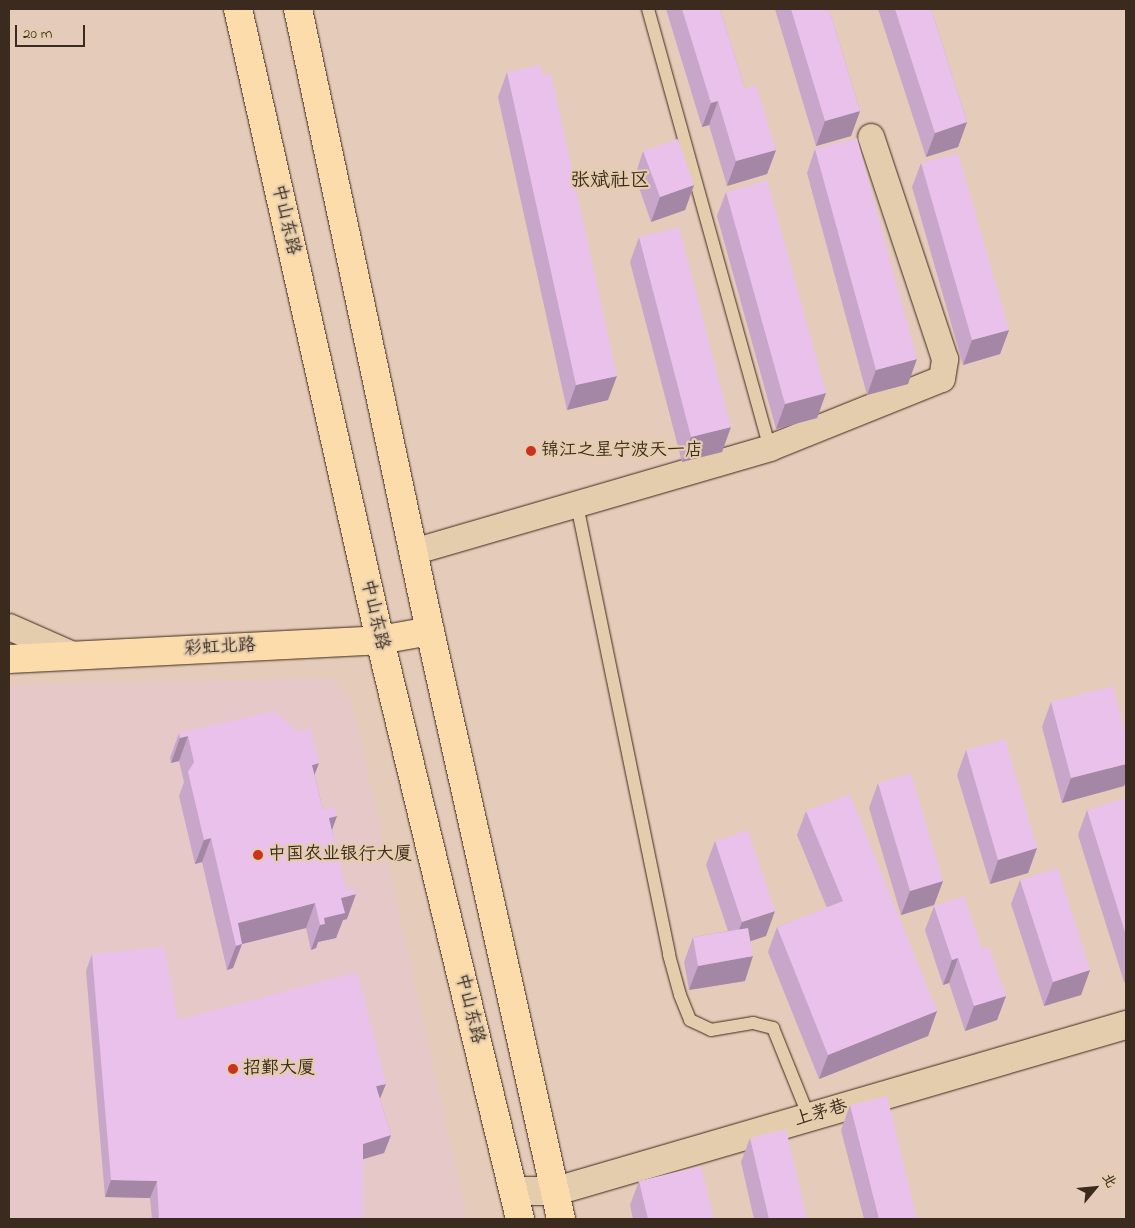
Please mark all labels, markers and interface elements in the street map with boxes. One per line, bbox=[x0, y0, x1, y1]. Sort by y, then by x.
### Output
scale bar bbox=[18, 15, 88, 47]
text: 20 m bbox=[23, 23, 52, 45]
district label: 张斌社区 bbox=[570, 169, 650, 193]
street label: 中山东路 bbox=[266, 182, 304, 258]
place label: 锦江之星宁波天一店 bbox=[541, 440, 703, 462]
marker: 锦江之星宁波天一店 bbox=[525, 445, 537, 457]
street label: 中山东路 bbox=[355, 577, 393, 653]
street label: 彩虹北路 bbox=[183, 635, 257, 661]
place label: 中国农业银行大厦 bbox=[268, 844, 412, 866]
marker: 中国农业银行大厦 bbox=[252, 849, 264, 861]
street label: 中山东路 bbox=[450, 971, 488, 1047]
place label: 招鄞大厦 bbox=[243, 1058, 315, 1080]
marker: 招鄞大厦 bbox=[227, 1063, 239, 1075]
street label: 上茅巷 bbox=[792, 1096, 850, 1132]
north arrow bbox=[1070, 1163, 1120, 1213]
text: 北 bbox=[1096, 1170, 1121, 1192]

